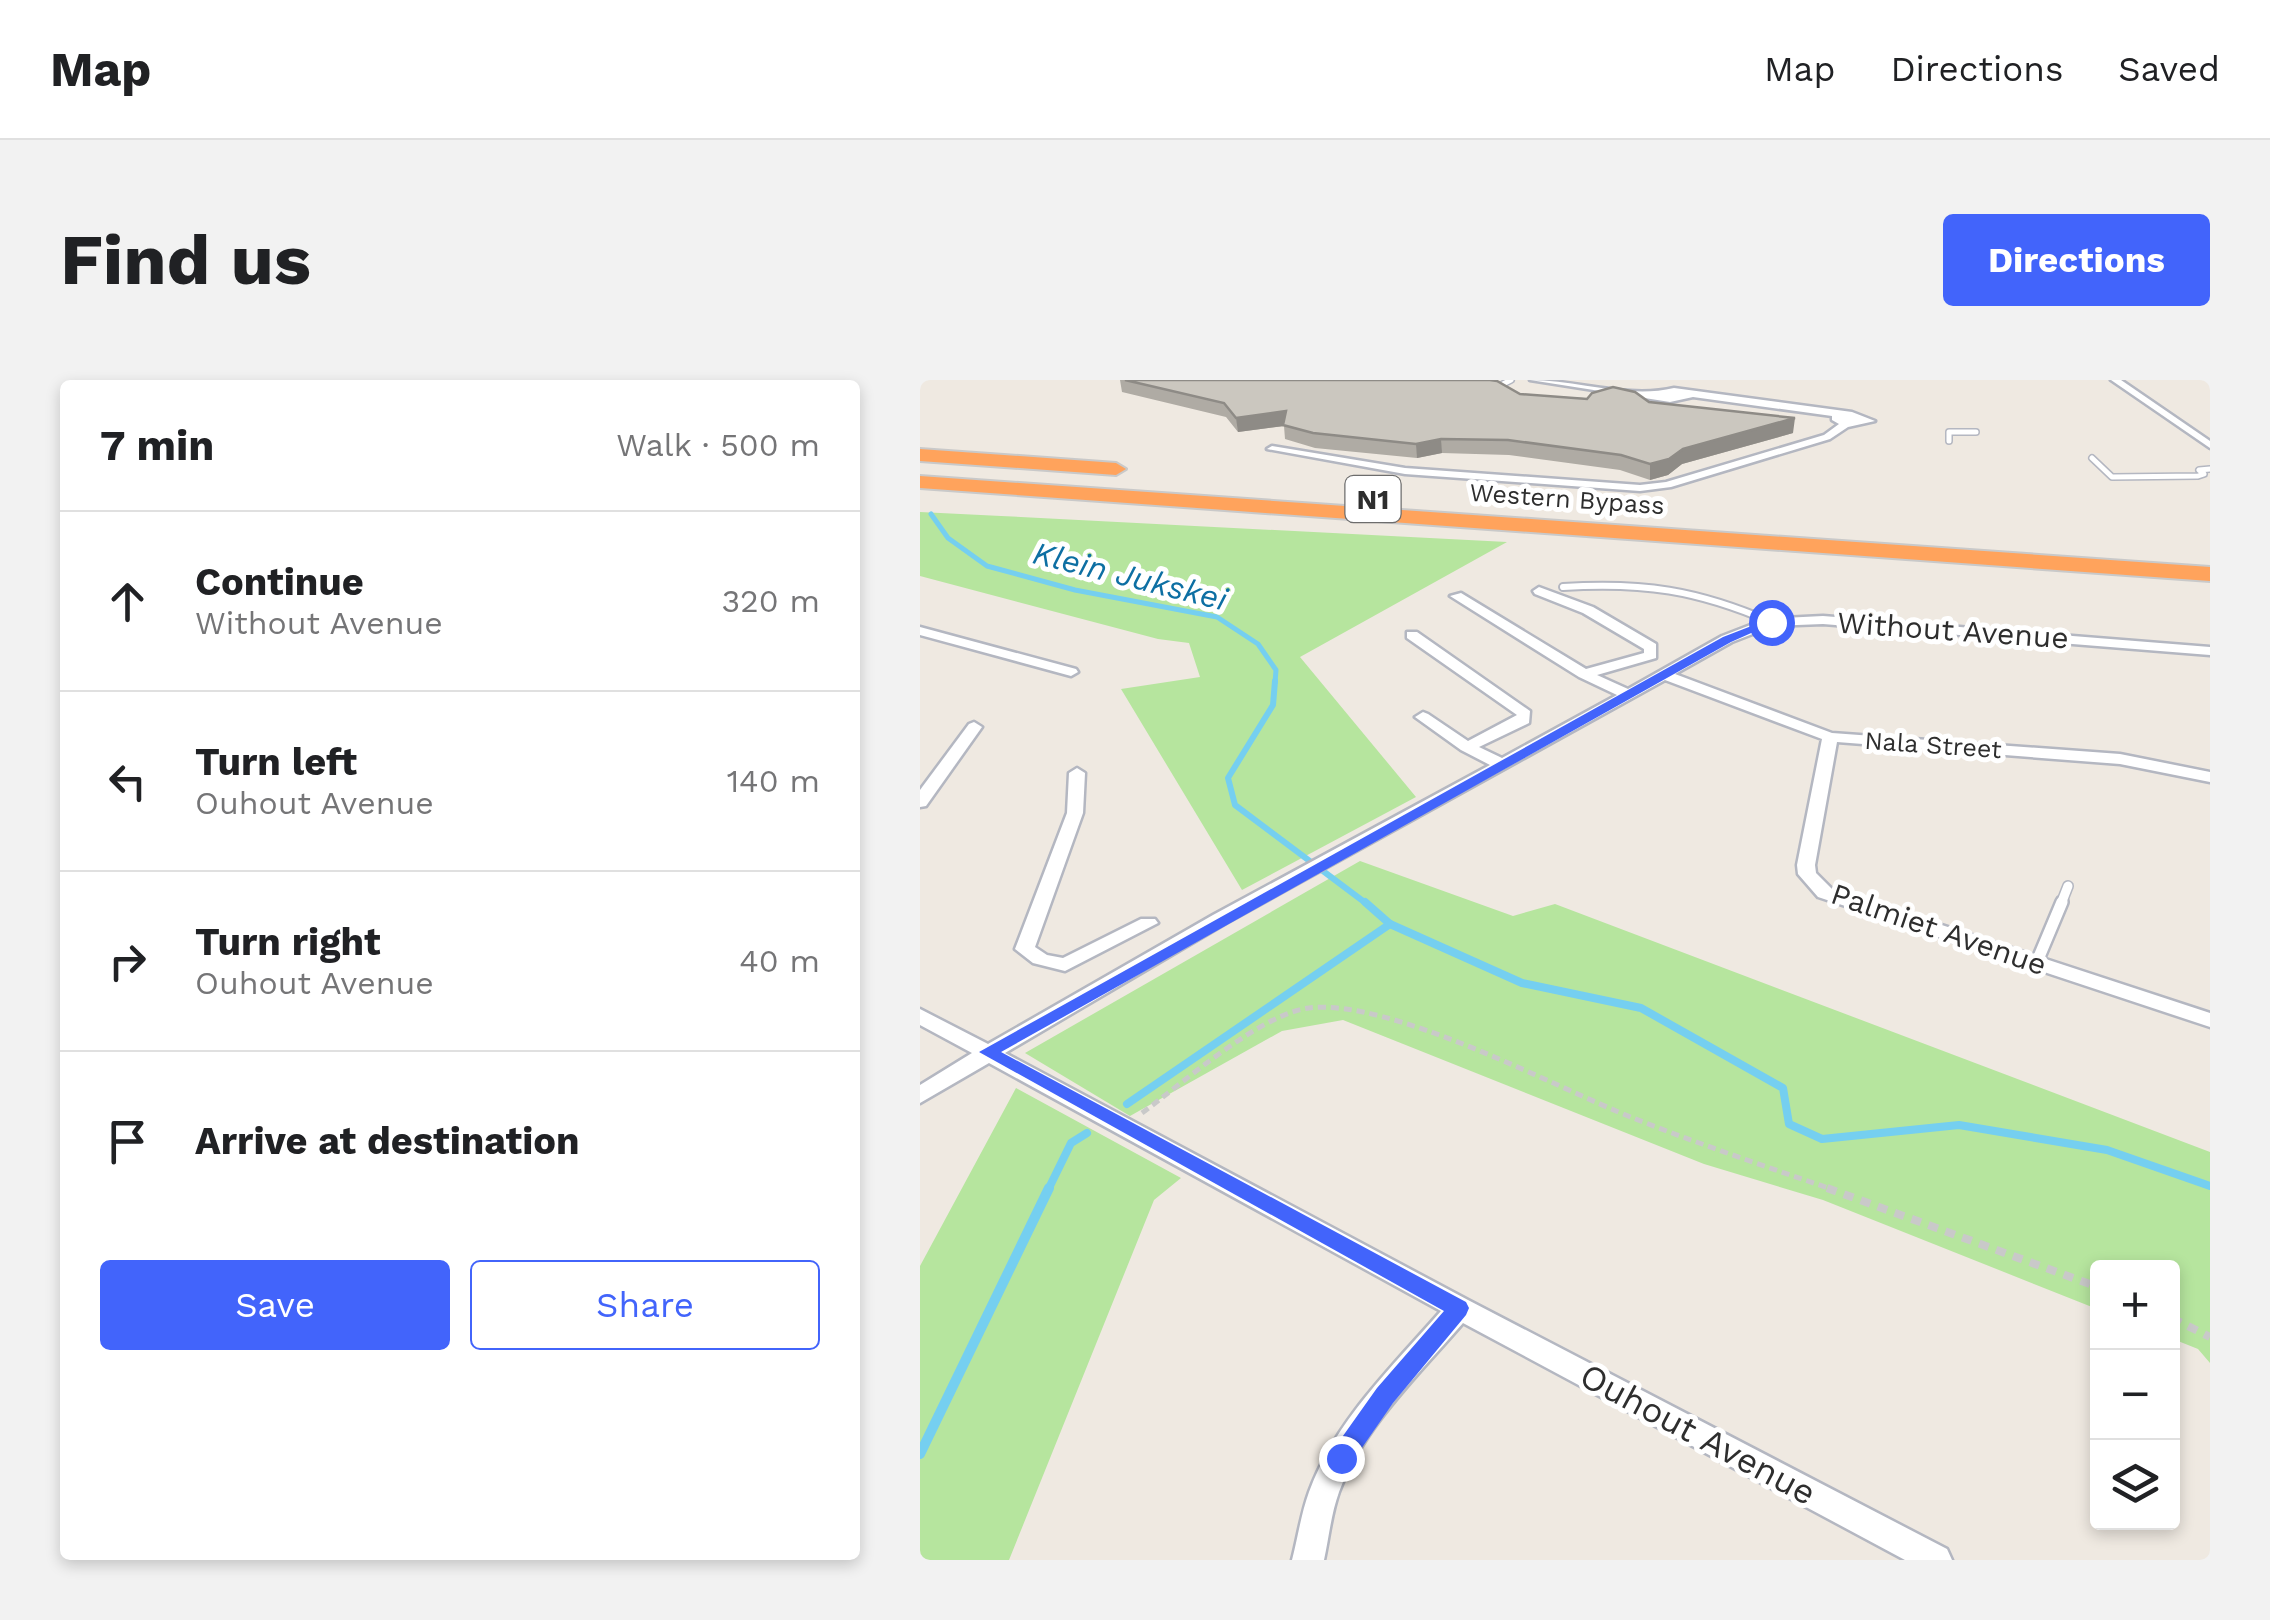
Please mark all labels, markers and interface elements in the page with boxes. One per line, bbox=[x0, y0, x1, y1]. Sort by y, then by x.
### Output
text: Map bbox=[50, 41, 151, 98]
text: Map bbox=[1764, 48, 1835, 90]
text: Directions bbox=[1890, 48, 2063, 90]
text: Saved bbox=[2118, 48, 2220, 90]
button: Directions bbox=[1943, 214, 2210, 306]
text: Find us bbox=[60, 219, 311, 301]
text: 7 min bbox=[100, 421, 214, 470]
text: Walk · 500 m bbox=[616, 426, 820, 464]
road number: N1 bbox=[1346, 476, 1400, 522]
street label: Western Bypass bbox=[1469, 478, 1665, 520]
water label: Klein Jukskei bbox=[1029, 534, 1232, 619]
text: Continue bbox=[195, 560, 364, 604]
icon: ahead bbox=[100, 574, 155, 629]
text: 320 m bbox=[721, 582, 820, 620]
route start bbox=[1749, 600, 1795, 646]
text: Without Avenue bbox=[195, 604, 443, 642]
street label: Without Avenue bbox=[1836, 604, 2070, 656]
street label: Nala Street bbox=[1863, 726, 2003, 764]
text: Turn left bbox=[195, 740, 357, 784]
icon: left bbox=[100, 754, 155, 809]
text: 140 m bbox=[727, 762, 820, 800]
text: Ouhout Avenue bbox=[195, 784, 434, 822]
street label: Palmiet Avenue bbox=[1827, 876, 2051, 982]
text: Turn right bbox=[195, 920, 381, 964]
icon: right bbox=[100, 934, 155, 989]
text: 40 m bbox=[739, 942, 820, 980]
text: Ouhout Avenue bbox=[195, 964, 434, 1002]
icon: arrive bbox=[100, 1114, 155, 1169]
text: Arrive at destination bbox=[195, 1119, 580, 1163]
button: Save bbox=[100, 1260, 450, 1350]
button: Share bbox=[470, 1260, 820, 1350]
map controls bbox=[2090, 1260, 2180, 1530]
button: + bbox=[2090, 1260, 2180, 1350]
button: − bbox=[2090, 1350, 2180, 1440]
street label: Ouhout Avenue bbox=[1573, 1354, 1823, 1514]
route end bbox=[1319, 1436, 1365, 1482]
button: layers bbox=[2090, 1440, 2180, 1530]

